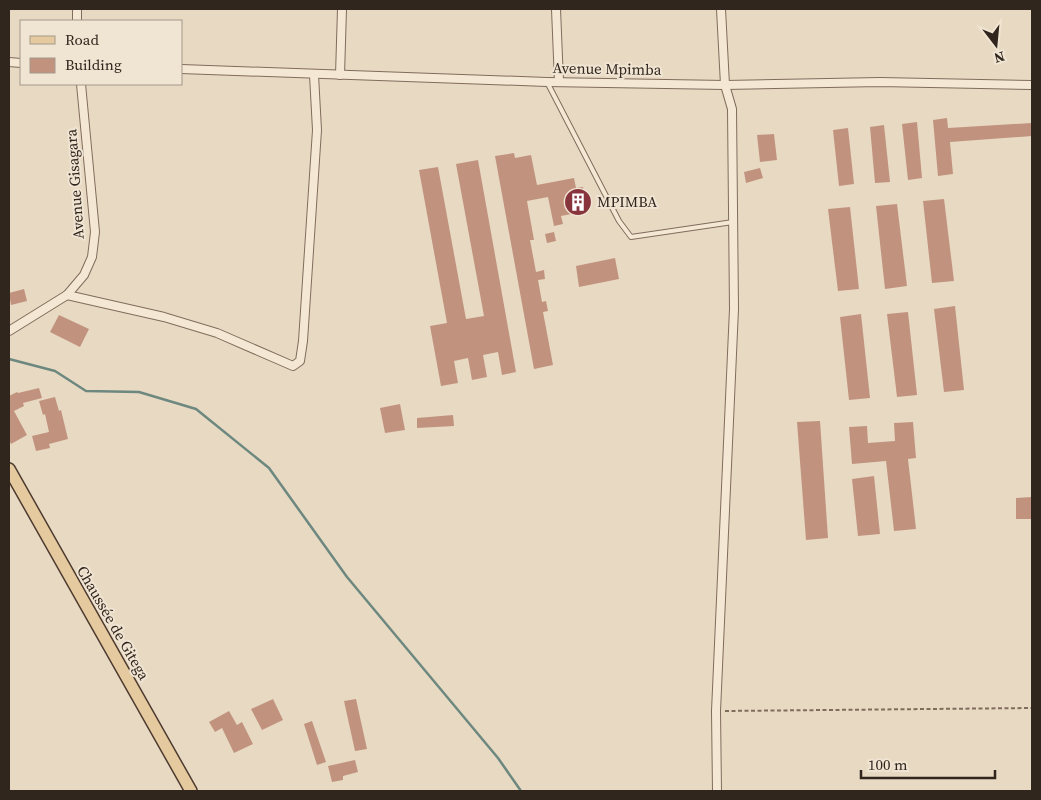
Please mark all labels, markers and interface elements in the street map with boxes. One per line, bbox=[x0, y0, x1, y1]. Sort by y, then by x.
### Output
legend bbox=[20, 20, 182, 85]
north arrow bbox=[971, 20, 1021, 70]
text: Road bbox=[65, 29, 99, 50]
text: N bbox=[992, 46, 1007, 69]
text: Building bbox=[65, 54, 122, 75]
street label: Avenue Mpimba bbox=[552, 57, 662, 80]
street label: Avenue Gisagara bbox=[60, 128, 89, 240]
building icon: MPIMBA bbox=[563, 187, 593, 217]
place label: MPIMBA bbox=[597, 191, 657, 212]
street label: Chaussée de Gitega bbox=[72, 562, 155, 684]
scale bar bbox=[861, 748, 995, 780]
text: 100 m bbox=[868, 754, 908, 775]

